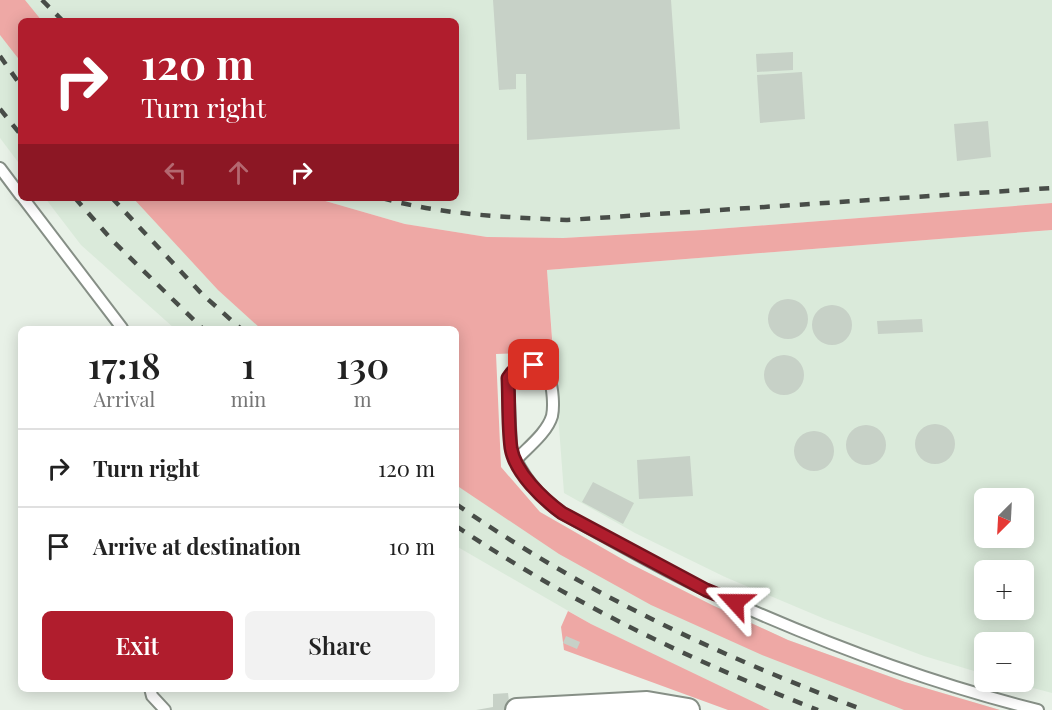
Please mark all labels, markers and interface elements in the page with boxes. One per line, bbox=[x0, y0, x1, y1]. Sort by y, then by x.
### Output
text: 120 m bbox=[141, 35, 254, 91]
icon: right bbox=[42, 42, 120, 120]
text: Turn right bbox=[141, 89, 266, 125]
icon: left bbox=[159, 156, 192, 189]
icon: ahead bbox=[222, 156, 255, 189]
icon: right bbox=[285, 156, 318, 189]
pin bbox=[508, 339, 559, 390]
text: 17:18 bbox=[88, 340, 161, 388]
text: 1 bbox=[242, 340, 255, 388]
text: 130 bbox=[336, 340, 389, 388]
icon: arrive bbox=[517, 348, 550, 381]
text: Arrival bbox=[94, 385, 155, 412]
text: min bbox=[231, 385, 266, 412]
text: m bbox=[354, 385, 371, 412]
icon: right bbox=[42, 452, 75, 485]
text: Turn right bbox=[93, 453, 199, 483]
text: 120 m bbox=[378, 453, 435, 483]
north arrow bbox=[974, 488, 1034, 548]
map controls bbox=[974, 488, 1034, 692]
icon: arrive bbox=[42, 530, 75, 563]
text: Arrive at destination bbox=[93, 531, 301, 561]
text: 10 m bbox=[389, 531, 435, 561]
button: + bbox=[974, 560, 1034, 620]
position arrow bbox=[703, 570, 767, 634]
button: Exit bbox=[42, 611, 233, 680]
button: Share bbox=[245, 611, 435, 680]
button: − bbox=[974, 632, 1034, 692]

